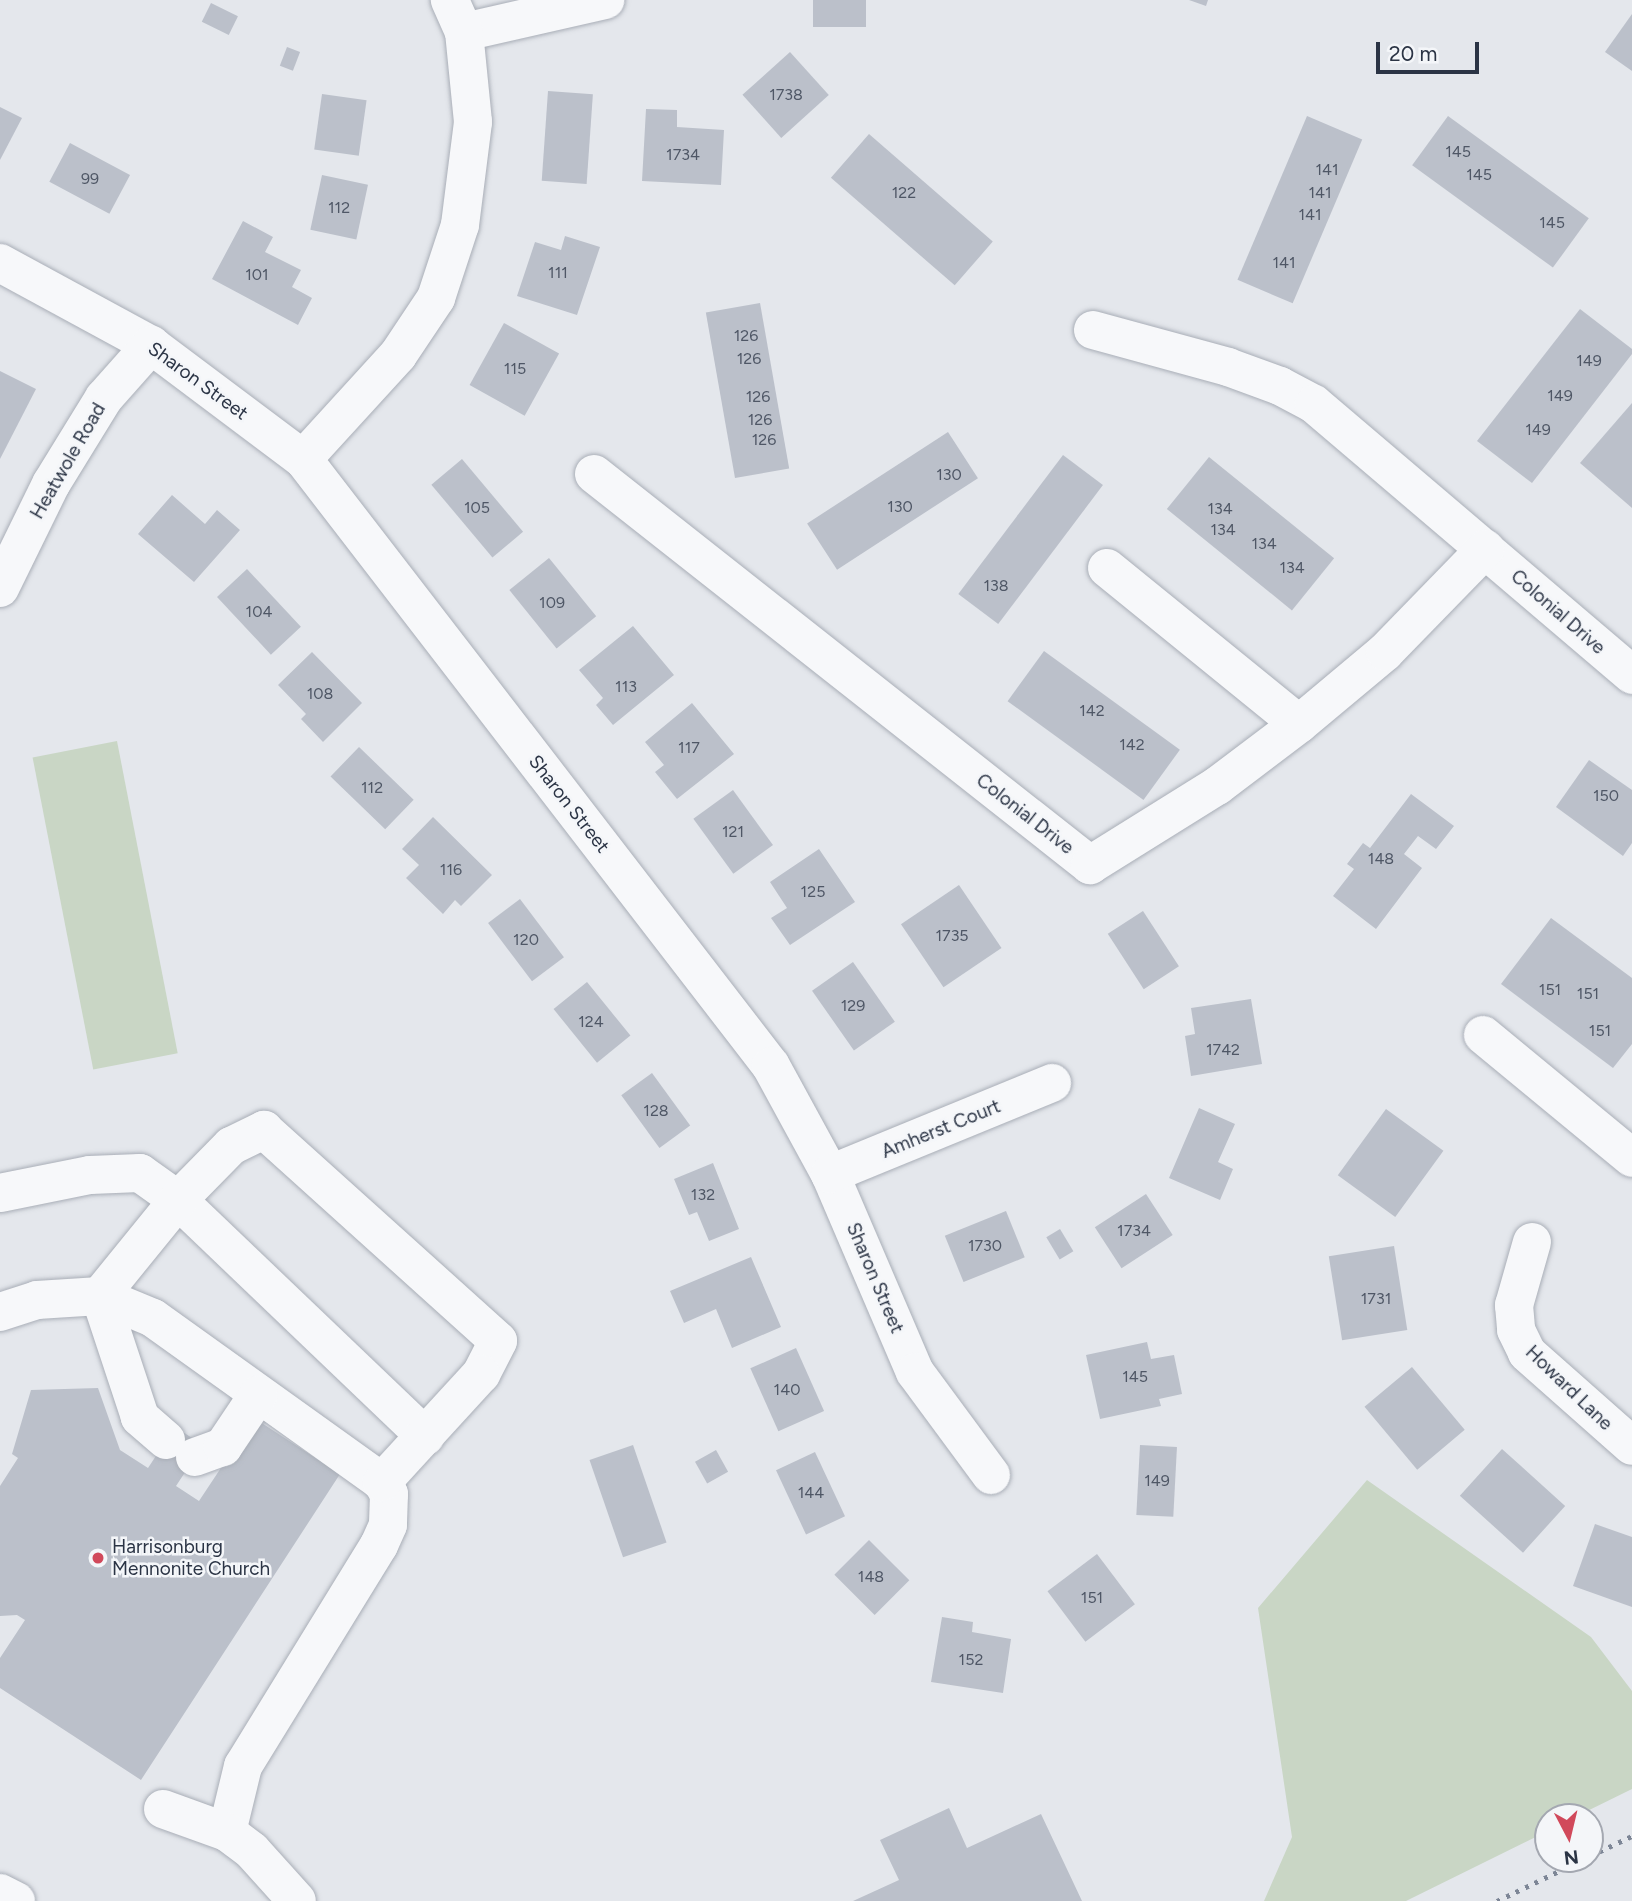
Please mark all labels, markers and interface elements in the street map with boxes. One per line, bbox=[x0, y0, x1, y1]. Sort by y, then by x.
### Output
scale bar bbox=[1380, 28, 1483, 72]
text: 20 m bbox=[1389, 41, 1437, 66]
house number: 1738 bbox=[769, 85, 803, 105]
house number: 145 bbox=[1445, 142, 1471, 162]
house number: 1734 bbox=[666, 145, 700, 165]
house number: 141 bbox=[1315, 160, 1339, 180]
house number: 145 bbox=[1466, 165, 1492, 185]
house number: 99 bbox=[81, 169, 99, 189]
house number: 122 bbox=[892, 183, 916, 203]
house number: 141 bbox=[1308, 183, 1332, 203]
house number: 112 bbox=[328, 198, 350, 218]
house number: 141 bbox=[1298, 205, 1322, 225]
house number: 145 bbox=[1539, 213, 1565, 233]
house number: 141 bbox=[1272, 253, 1296, 273]
house number: 111 bbox=[548, 263, 568, 283]
house number: 101 bbox=[245, 265, 269, 285]
house number: 126 bbox=[734, 326, 758, 346]
street label: Sharon Street bbox=[144, 337, 252, 425]
house number: 126 bbox=[737, 349, 761, 369]
house number: 149 bbox=[1576, 351, 1602, 371]
house number: 115 bbox=[504, 359, 526, 379]
house number: 149 bbox=[1547, 386, 1573, 406]
house number: 126 bbox=[746, 387, 770, 407]
street label: Heatwole Road bbox=[26, 399, 110, 523]
house number: 126 bbox=[748, 410, 772, 430]
house number: 149 bbox=[1525, 420, 1551, 440]
house number: 126 bbox=[752, 430, 776, 450]
house number: 130 bbox=[936, 465, 962, 485]
house number: 130 bbox=[887, 497, 913, 517]
house number: 105 bbox=[464, 498, 490, 518]
house number: 134 bbox=[1207, 499, 1233, 519]
house number: 134 bbox=[1210, 520, 1236, 540]
house number: 134 bbox=[1251, 534, 1277, 554]
house number: 134 bbox=[1279, 558, 1305, 578]
street label: Colonial Drive bbox=[1506, 565, 1610, 659]
house number: 138 bbox=[983, 576, 1009, 596]
house number: 109 bbox=[539, 593, 565, 613]
house number: 104 bbox=[246, 602, 272, 622]
house number: 113 bbox=[615, 677, 637, 697]
house number: 108 bbox=[307, 684, 333, 704]
house number: 142 bbox=[1079, 701, 1105, 721]
house number: 142 bbox=[1119, 735, 1145, 755]
house number: 117 bbox=[678, 738, 700, 758]
street label: Sharon Street bbox=[524, 751, 614, 857]
street label: Colonial Drive bbox=[972, 769, 1078, 859]
house number: 112 bbox=[361, 778, 383, 798]
house number: 150 bbox=[1593, 786, 1619, 806]
house number: 121 bbox=[722, 822, 744, 842]
house number: 148 bbox=[1368, 849, 1394, 869]
house number: 116 bbox=[440, 860, 462, 880]
house number: 125 bbox=[801, 882, 825, 902]
house number: 1735 bbox=[935, 926, 969, 946]
house number: 120 bbox=[513, 930, 539, 950]
house number: 151 bbox=[1539, 980, 1561, 1000]
house number: 151 bbox=[1577, 984, 1599, 1004]
house number: 129 bbox=[841, 996, 865, 1016]
house number: 124 bbox=[578, 1012, 604, 1032]
house number: 151 bbox=[1589, 1021, 1611, 1041]
house number: 1742 bbox=[1206, 1040, 1240, 1060]
street label: Amherst Court bbox=[878, 1095, 1004, 1163]
house number: 128 bbox=[643, 1101, 669, 1121]
house number: 132 bbox=[691, 1185, 715, 1205]
street label: Sharon Street bbox=[841, 1219, 909, 1337]
house number: 1734 bbox=[1117, 1221, 1151, 1241]
house number: 1730 bbox=[968, 1236, 1002, 1256]
house number: 1731 bbox=[1361, 1289, 1391, 1309]
street label: Howard Lane bbox=[1521, 1341, 1617, 1435]
house number: 145 bbox=[1122, 1367, 1148, 1387]
house number: 140 bbox=[774, 1380, 800, 1400]
house number: 149 bbox=[1144, 1471, 1170, 1491]
house number: 144 bbox=[798, 1483, 824, 1503]
place label: Harrisonburg Mennonite Church bbox=[112, 1536, 270, 1580]
marker: Harrisonburg Mennonite Church bbox=[90, 1550, 106, 1566]
house number: 148 bbox=[858, 1567, 884, 1587]
house number: 151 bbox=[1081, 1588, 1103, 1608]
house number: 152 bbox=[959, 1650, 983, 1670]
north arrow bbox=[1534, 1803, 1604, 1873]
text: N bbox=[1563, 1845, 1580, 1870]

